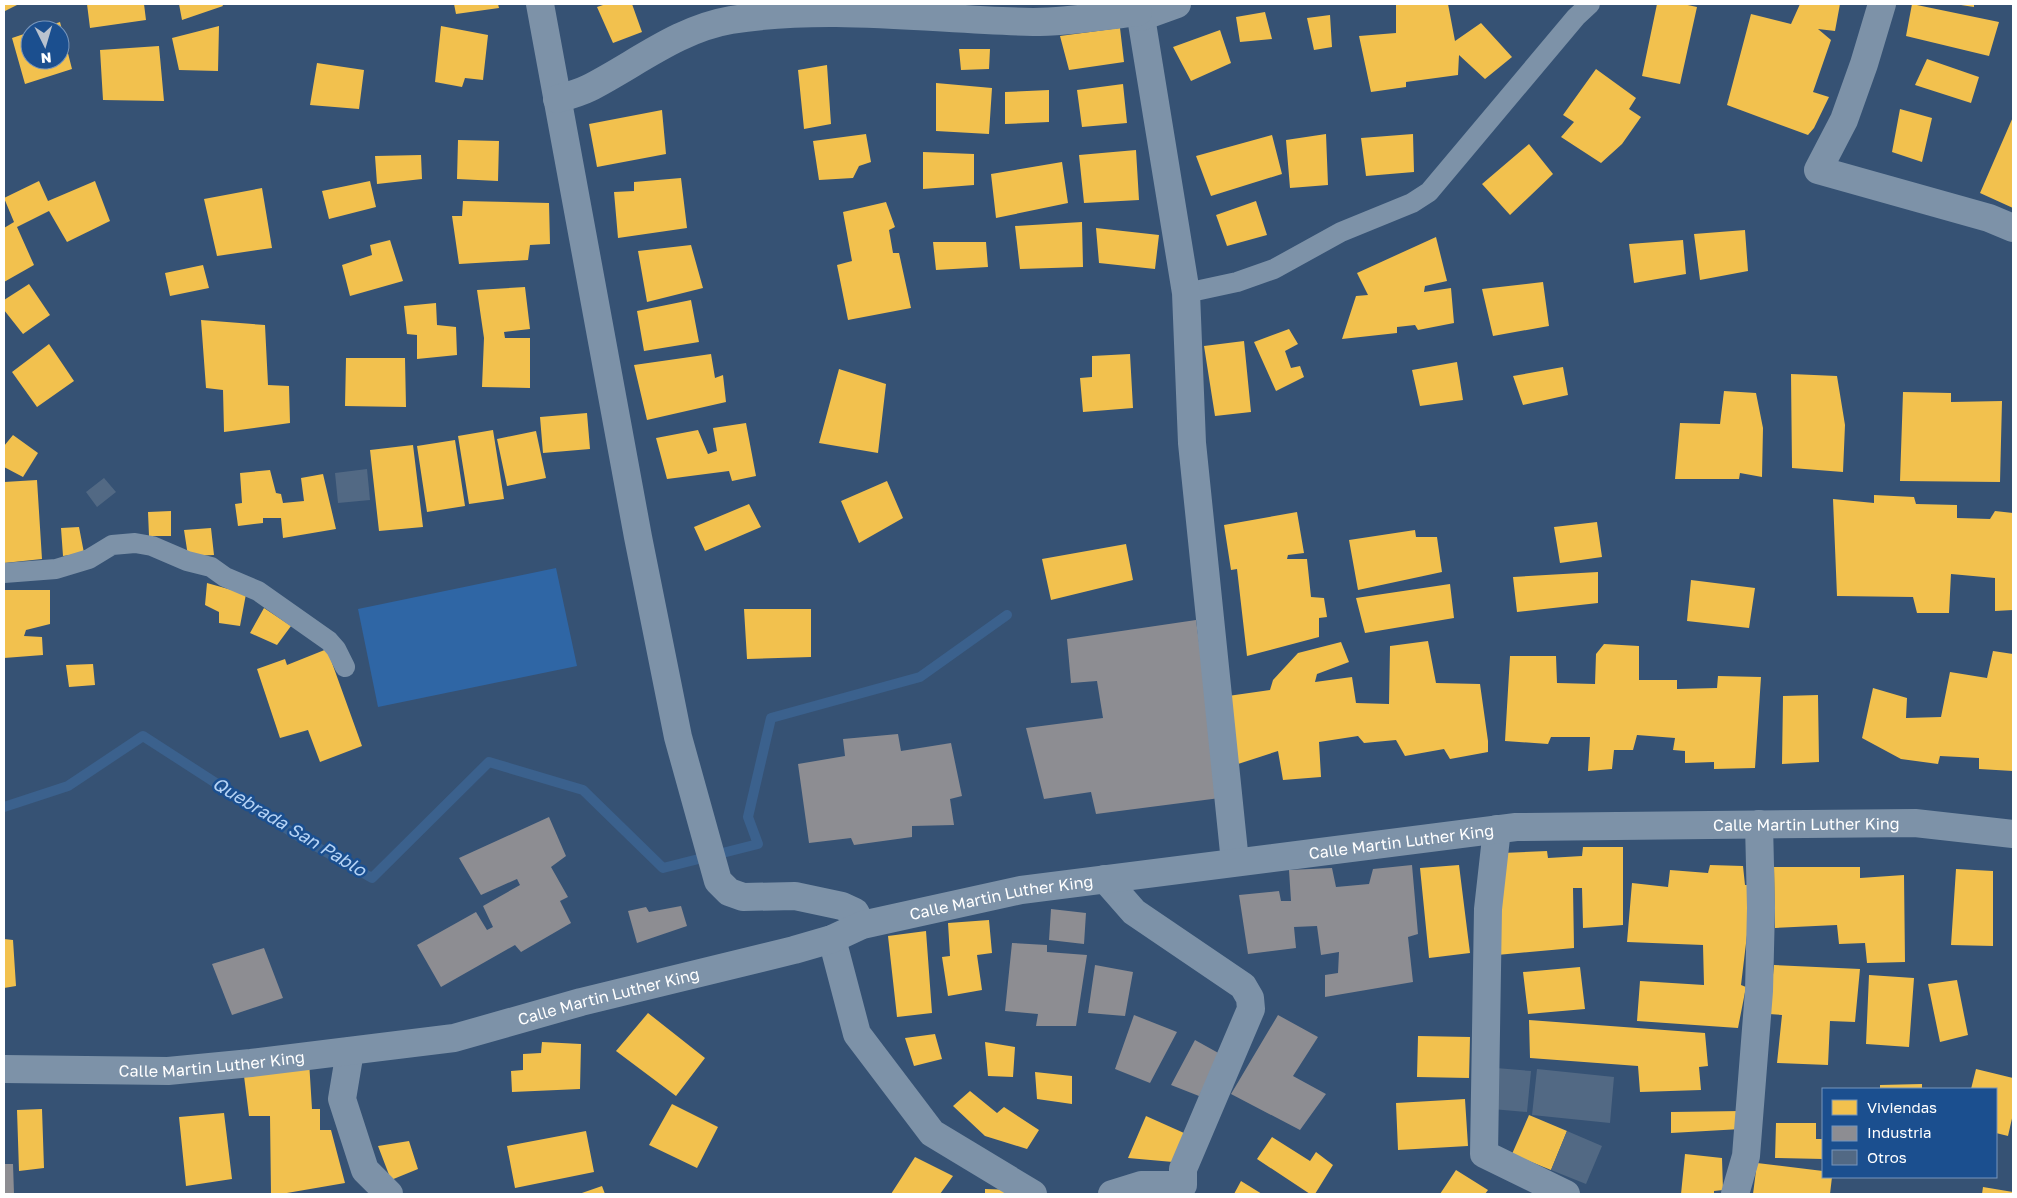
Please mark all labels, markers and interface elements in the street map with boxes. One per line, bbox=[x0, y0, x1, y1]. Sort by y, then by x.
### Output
north arrow bbox=[20, 20, 70, 70]
text: N bbox=[40, 50, 52, 67]
water label: Quebrada San Pablo bbox=[209, 772, 371, 881]
street label: Calle Martin Luther King bbox=[1713, 813, 1900, 835]
street label: Calle Martin Luther King bbox=[1307, 820, 1495, 863]
street label: Calle Martin Luther King bbox=[908, 871, 1094, 924]
street label: Calle Martin Luther King bbox=[516, 964, 701, 1029]
street label: Calle Martin Luther King bbox=[119, 1046, 306, 1082]
legend bbox=[1822, 1088, 1997, 1178]
text: Viviendas bbox=[1867, 1098, 1937, 1116]
text: Industria bbox=[1867, 1123, 1932, 1141]
text: Otros bbox=[1867, 1148, 1907, 1166]

